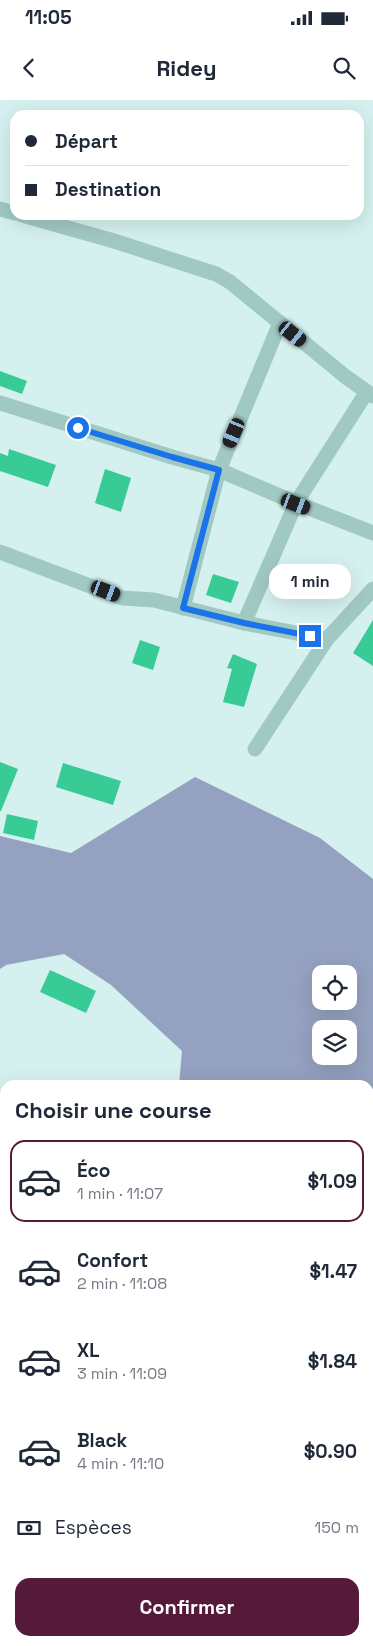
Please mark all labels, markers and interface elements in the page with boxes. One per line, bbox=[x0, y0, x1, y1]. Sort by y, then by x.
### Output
text: 11:05 bbox=[25, 5, 72, 30]
icon: back bbox=[15, 54, 43, 82]
text: Ridey bbox=[156, 54, 217, 82]
icon: search bbox=[330, 54, 358, 82]
text: Départ bbox=[55, 129, 118, 154]
text: Destination bbox=[55, 177, 161, 202]
car bbox=[276, 319, 309, 349]
car bbox=[221, 416, 246, 450]
route start bbox=[67, 417, 89, 439]
car bbox=[279, 492, 312, 516]
callout: 1 min bbox=[269, 564, 351, 598]
text: 1 min bbox=[290, 571, 330, 592]
car bbox=[89, 579, 122, 603]
route end bbox=[299, 625, 321, 647]
map controls bbox=[312, 965, 357, 1065]
button: locate bbox=[312, 965, 357, 1010]
button: layers bbox=[312, 1020, 357, 1065]
text: Choisir une course bbox=[15, 1096, 212, 1124]
text: Éco bbox=[77, 1158, 110, 1183]
icon: car bbox=[17, 1159, 62, 1204]
text: $1.09 bbox=[307, 1169, 357, 1194]
text: 1 min · 11:07 bbox=[77, 1183, 163, 1204]
text: Confort bbox=[77, 1248, 148, 1273]
icon: car bbox=[17, 1249, 62, 1294]
text: $1.47 bbox=[309, 1259, 357, 1284]
text: 2 min · 11:08 bbox=[77, 1273, 167, 1294]
text: XL bbox=[77, 1338, 100, 1363]
icon: car bbox=[17, 1339, 62, 1384]
text: $1.84 bbox=[308, 1349, 357, 1374]
text: 3 min · 11:09 bbox=[77, 1363, 167, 1384]
text: Black bbox=[77, 1428, 127, 1453]
icon: car bbox=[17, 1429, 62, 1474]
text: $0.90 bbox=[304, 1439, 357, 1464]
text: 4 min · 11:10 bbox=[77, 1453, 164, 1474]
icon: cash bbox=[15, 1514, 43, 1542]
text: Espèces bbox=[55, 1515, 132, 1540]
text: 150 m bbox=[315, 1517, 359, 1538]
button: Confirmer bbox=[15, 1578, 359, 1636]

